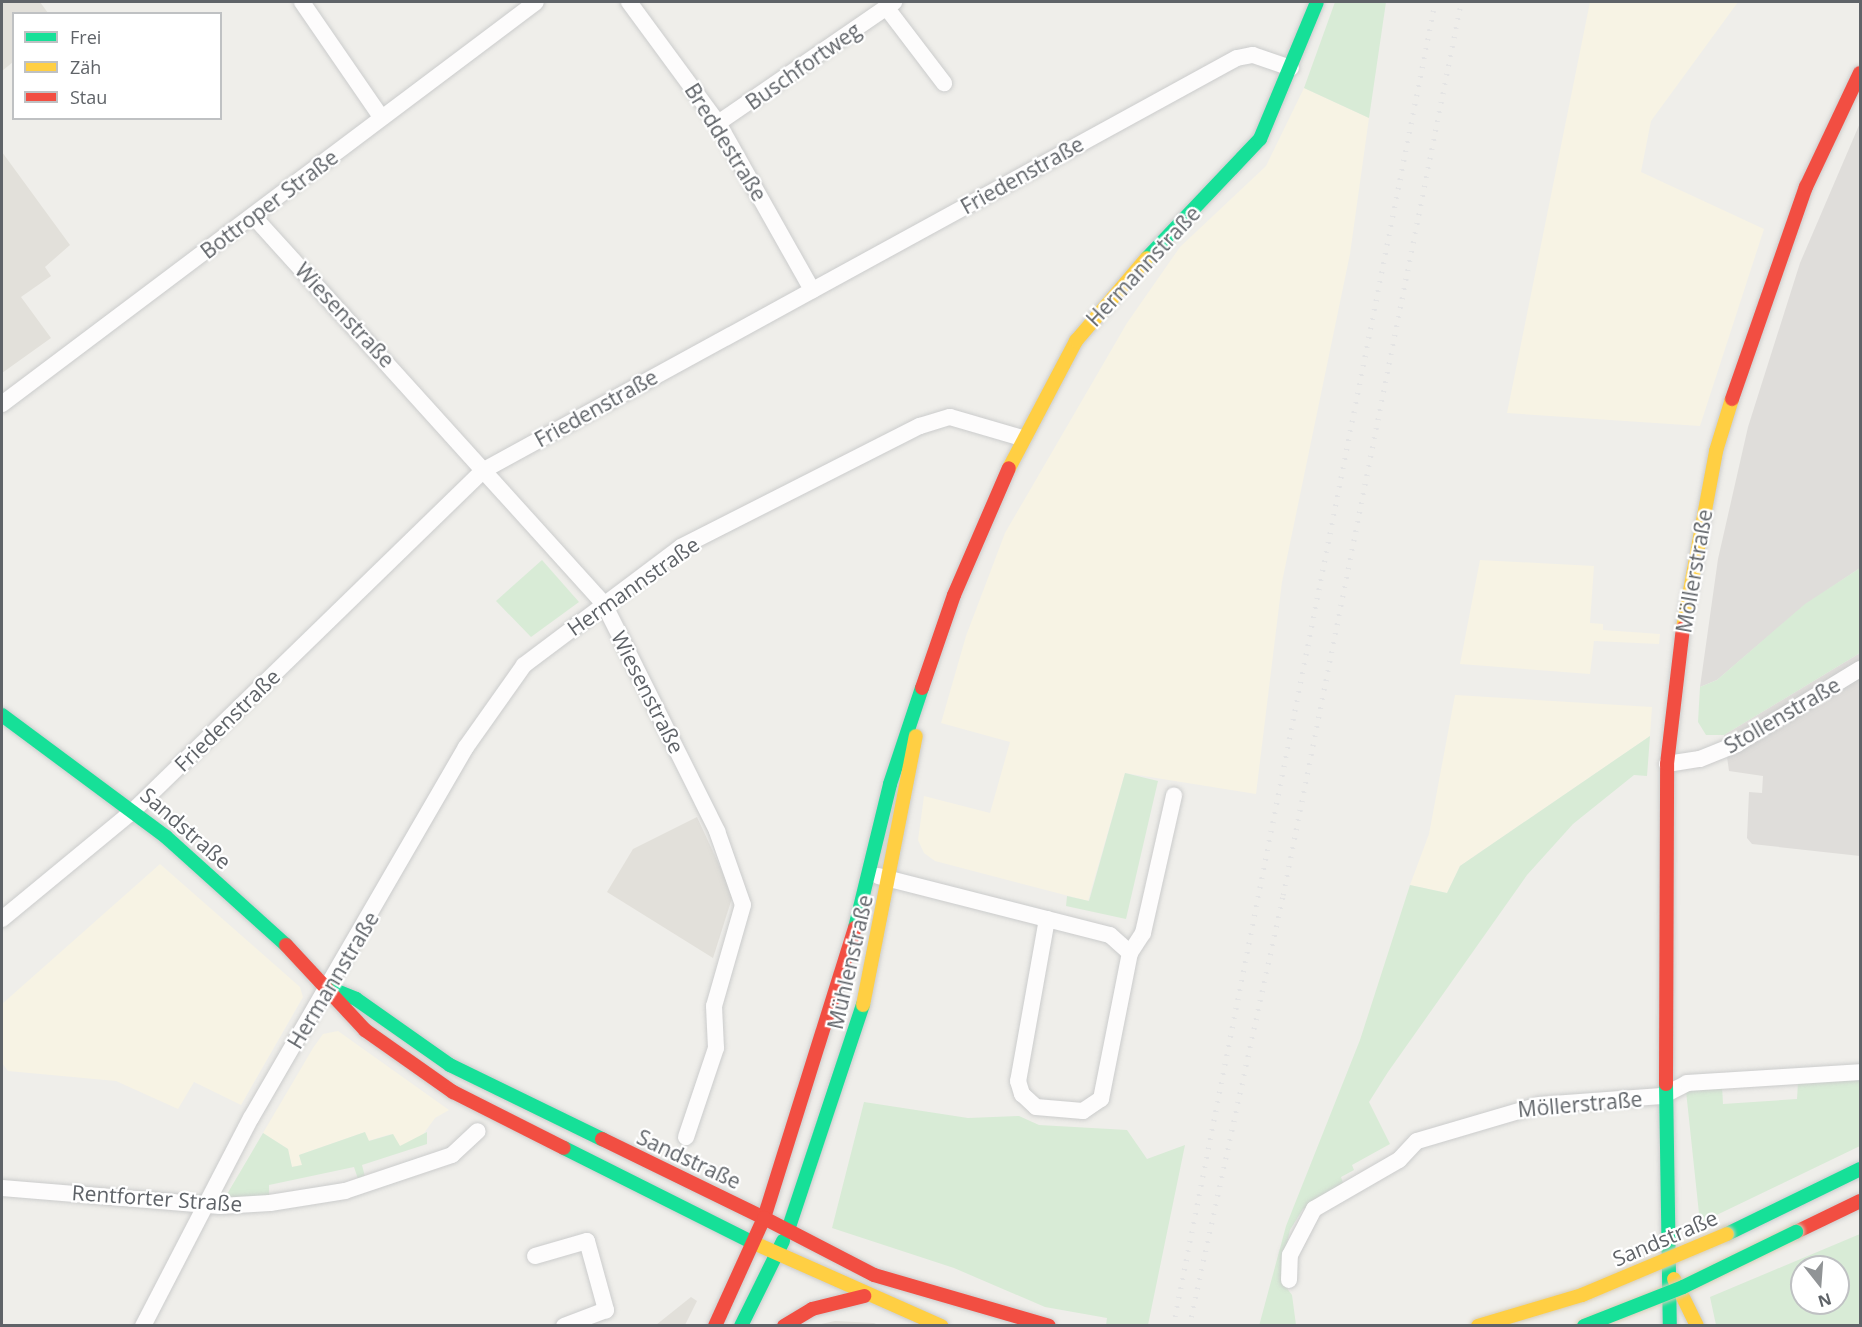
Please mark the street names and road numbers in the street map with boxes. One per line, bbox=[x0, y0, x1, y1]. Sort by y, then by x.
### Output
street label: Buschfortweg bbox=[741, 17, 865, 115]
street label: Breddestraße bbox=[680, 78, 772, 206]
street label: Friedenstraße bbox=[956, 131, 1088, 219]
street label: Bottroper Straße bbox=[195, 144, 343, 264]
street label: Hermannstraße bbox=[1081, 201, 1205, 331]
street label: Wiesenstraße bbox=[290, 257, 400, 373]
street label: Friedenstraße bbox=[530, 364, 662, 452]
street label: Möllerstraße bbox=[1671, 507, 1717, 635]
street label: Hermannstraße bbox=[562, 531, 704, 641]
street label: Wiesenstraße bbox=[606, 627, 690, 757]
street label: Friedenstraße bbox=[169, 663, 285, 777]
street label: Stollenstraße bbox=[1720, 672, 1844, 758]
street label: Sandstraße bbox=[136, 782, 236, 874]
street label: Mühlenstraße bbox=[822, 892, 878, 1032]
street label: Hermannstraße bbox=[282, 907, 384, 1053]
street label: Möllerstraße bbox=[1517, 1086, 1643, 1122]
street label: Sandstraße bbox=[633, 1124, 745, 1194]
street label: Rentforter Straße bbox=[71, 1179, 243, 1217]
street label: Sandstraße bbox=[1609, 1205, 1721, 1271]

